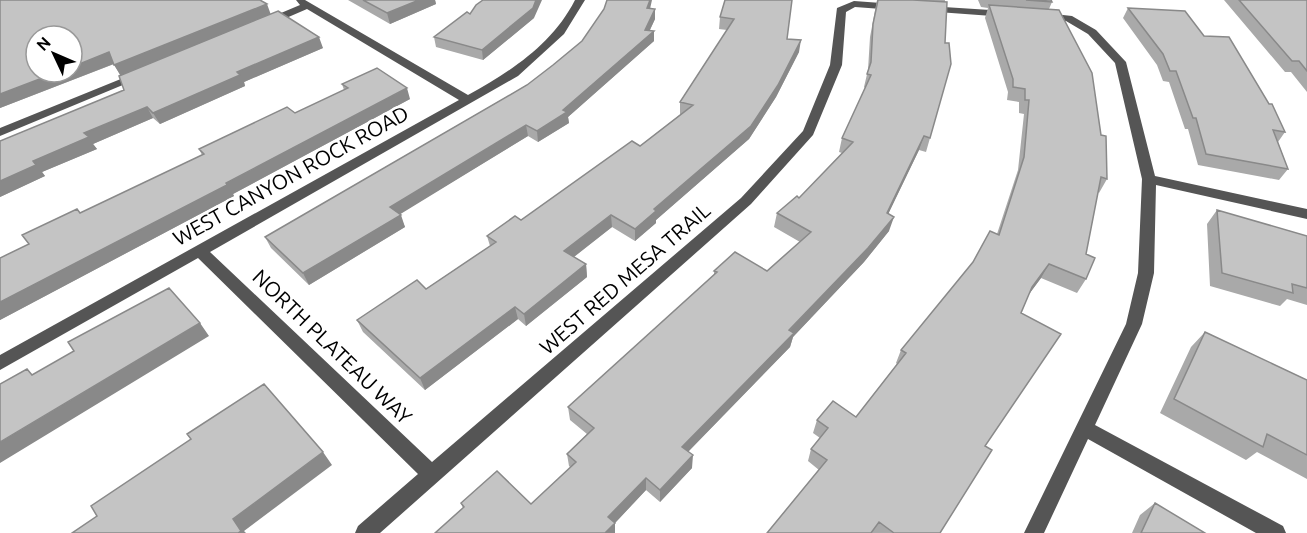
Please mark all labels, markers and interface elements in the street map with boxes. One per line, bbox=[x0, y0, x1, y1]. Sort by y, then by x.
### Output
north arrow bbox=[24, 24, 84, 84]
text: N bbox=[33, 33, 54, 54]
street label: WEST CANYON ROCK ROAD bbox=[169, 100, 413, 250]
street label: WEST RED MESA TRAIL bbox=[534, 198, 715, 359]
street label: NORTH PLATEAU WAY bbox=[248, 264, 417, 428]

